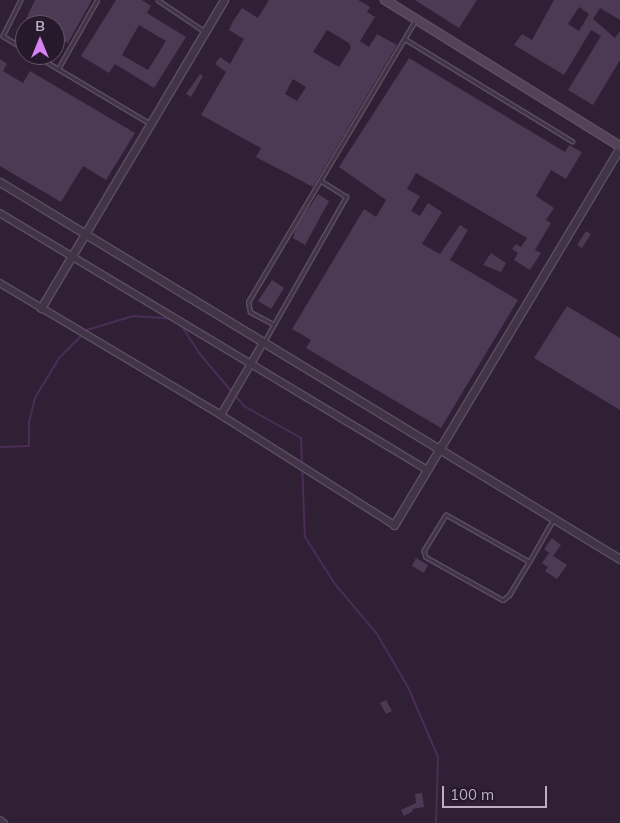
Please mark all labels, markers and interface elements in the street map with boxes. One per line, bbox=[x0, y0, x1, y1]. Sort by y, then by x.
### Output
north arrow bbox=[15, 15, 65, 65]
text: B bbox=[35, 17, 45, 35]
scale bar bbox=[445, 776, 550, 808]
text: 100 m bbox=[450, 785, 494, 804]

